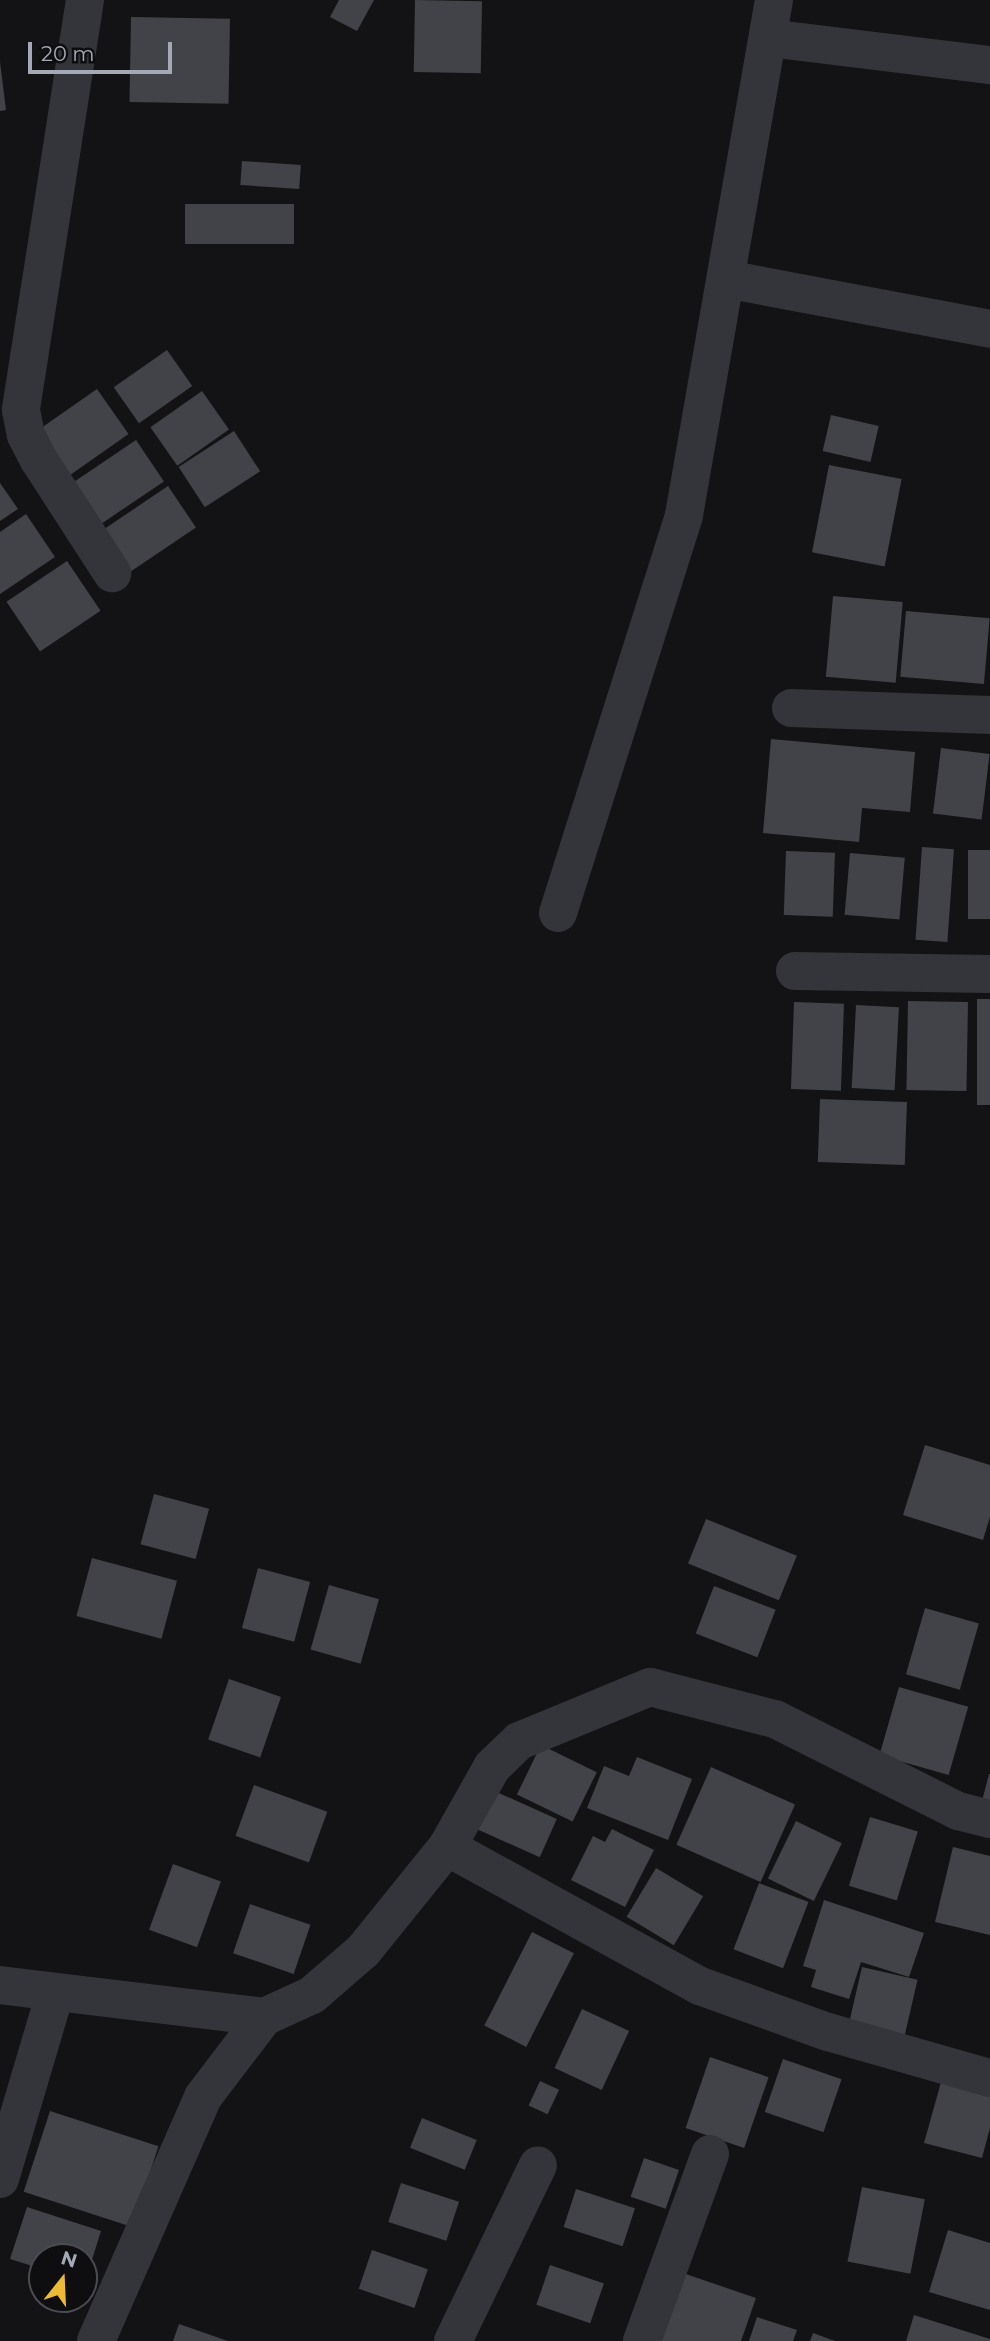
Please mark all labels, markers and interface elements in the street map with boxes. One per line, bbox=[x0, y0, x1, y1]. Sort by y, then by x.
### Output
scale bar bbox=[32, 28, 175, 72]
text: 20 m bbox=[41, 41, 95, 66]
north arrow bbox=[28, 2243, 98, 2313]
text: N bbox=[58, 2246, 80, 2273]

